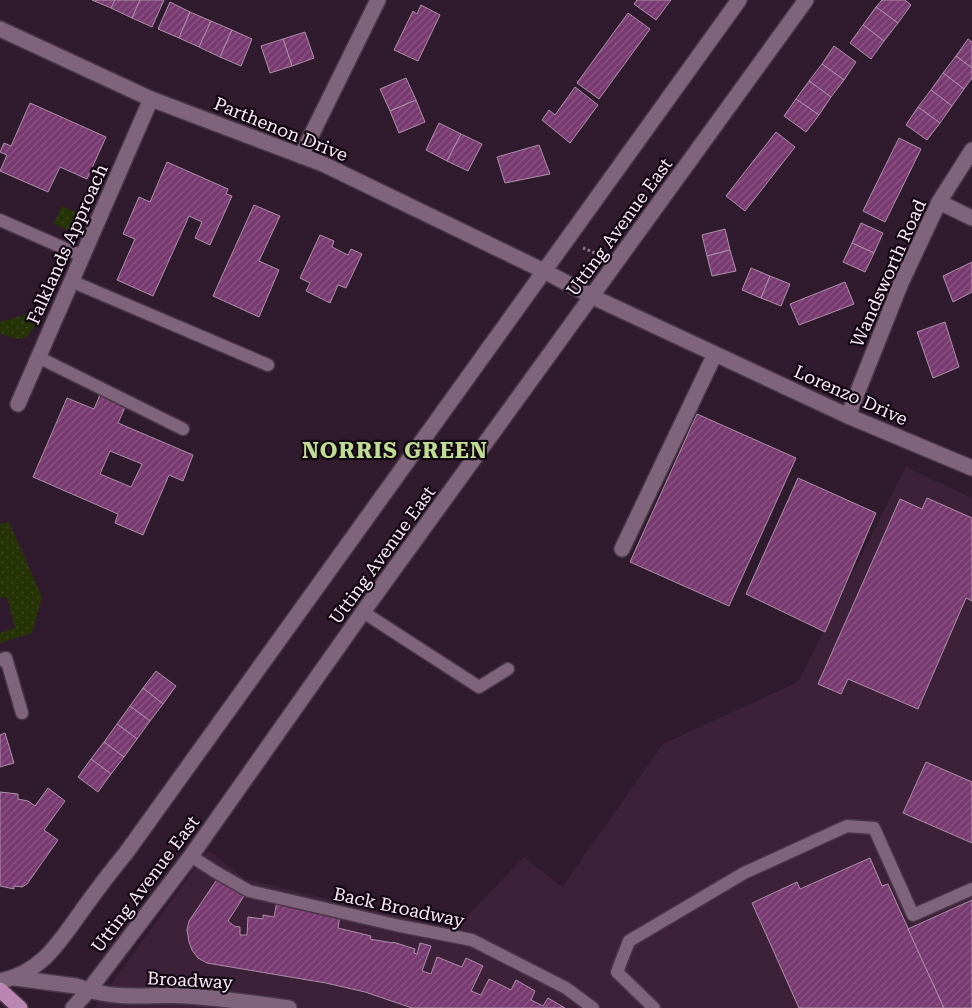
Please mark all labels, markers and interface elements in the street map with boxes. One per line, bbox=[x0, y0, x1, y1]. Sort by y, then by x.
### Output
street label: Parthenon Drive bbox=[211, 93, 351, 165]
street label: Utting Avenue East bbox=[562, 154, 676, 300]
street label: Falklands Approach bbox=[22, 160, 112, 327]
street label: Wandsworth Road bbox=[846, 196, 930, 350]
street label: Lorenzo Drive bbox=[791, 361, 911, 429]
district label: NORRIS GREEN bbox=[302, 438, 488, 463]
street label: Utting Avenue East bbox=[325, 482, 439, 628]
street label: Utting Avenue East bbox=[87, 811, 203, 956]
street label: Back Broadway bbox=[332, 883, 467, 931]
street label: Broadway bbox=[147, 967, 234, 993]

